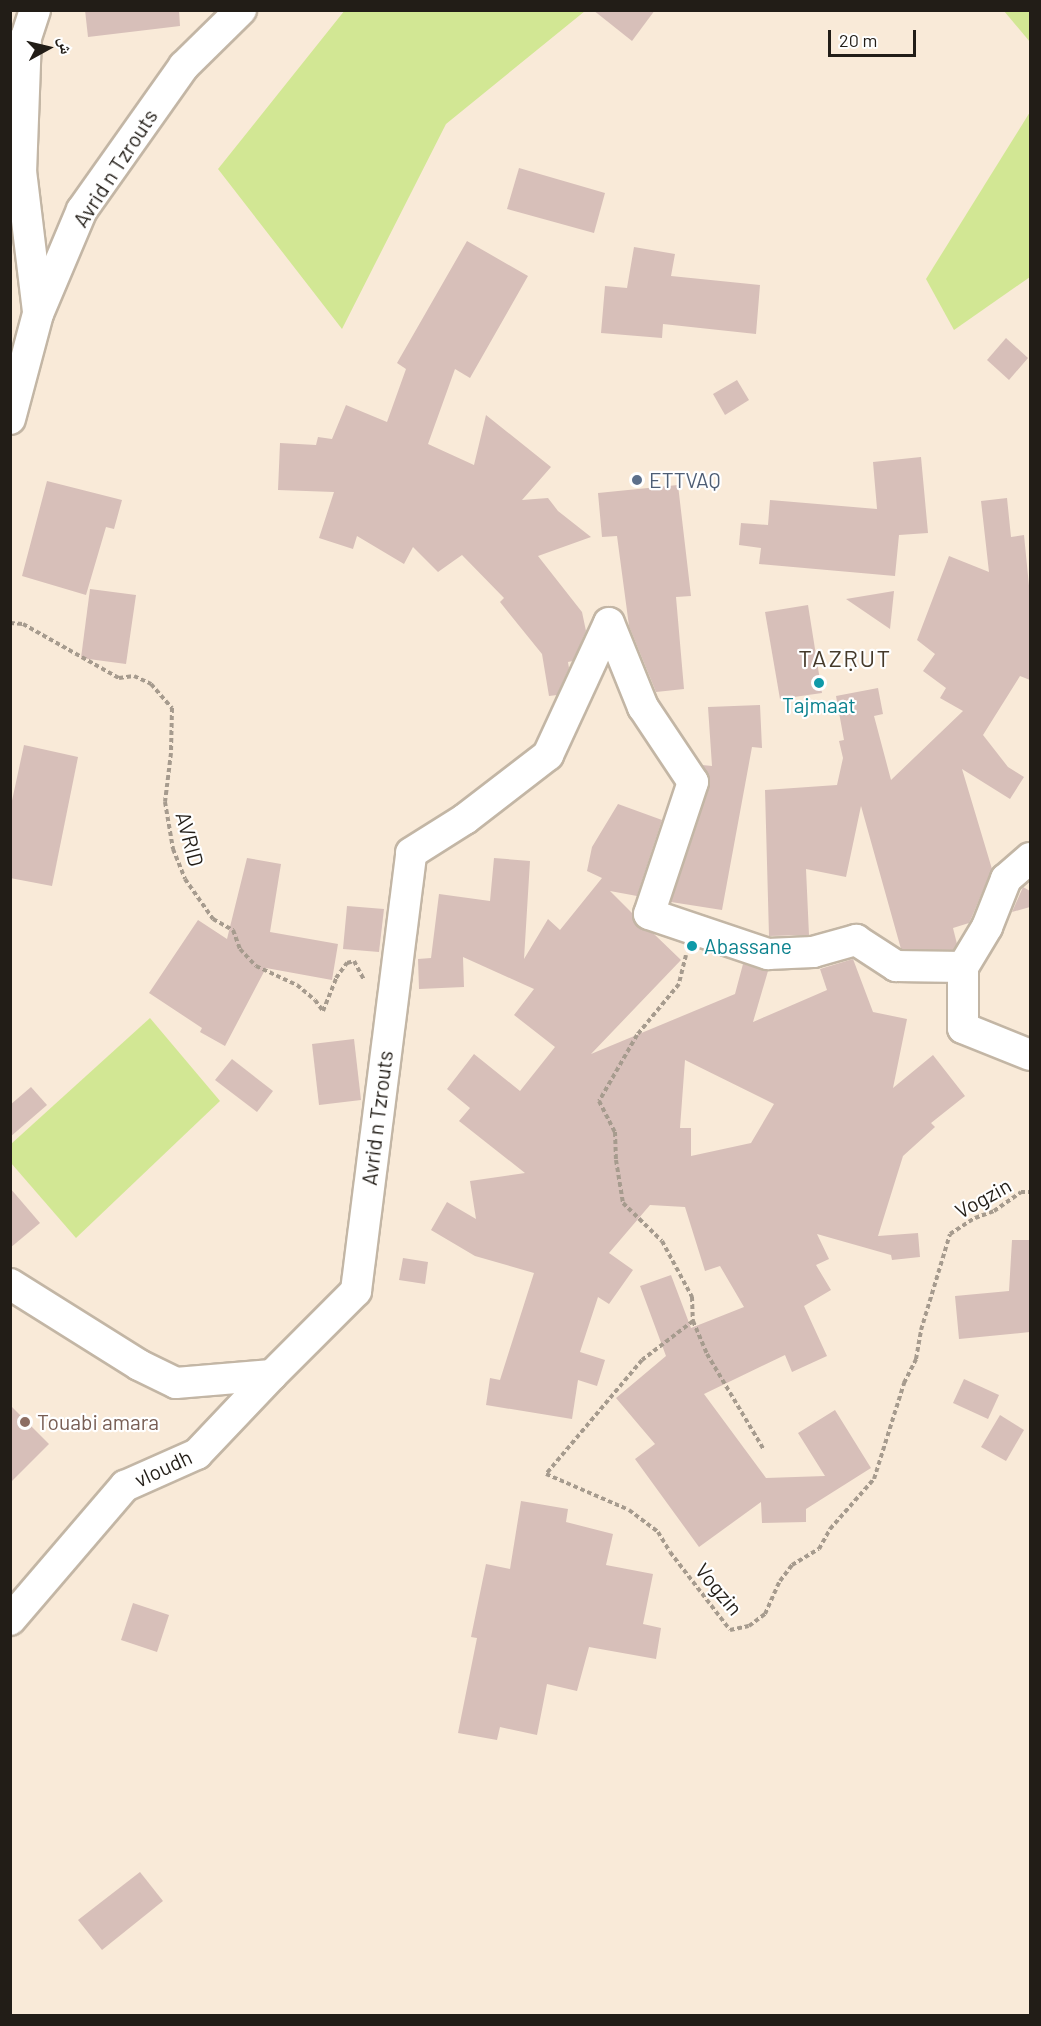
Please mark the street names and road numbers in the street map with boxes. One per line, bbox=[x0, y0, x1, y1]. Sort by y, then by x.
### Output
street label: Avrid n Tzrouts bbox=[68, 104, 162, 232]
street label: AVRID bbox=[171, 809, 209, 869]
street label: Avrid n Tzrouts bbox=[356, 1049, 398, 1187]
street label: Vogzin bbox=[951, 1172, 1015, 1224]
street label: vloudh bbox=[130, 1444, 196, 1492]
street label: Vogzin bbox=[690, 1558, 748, 1620]

